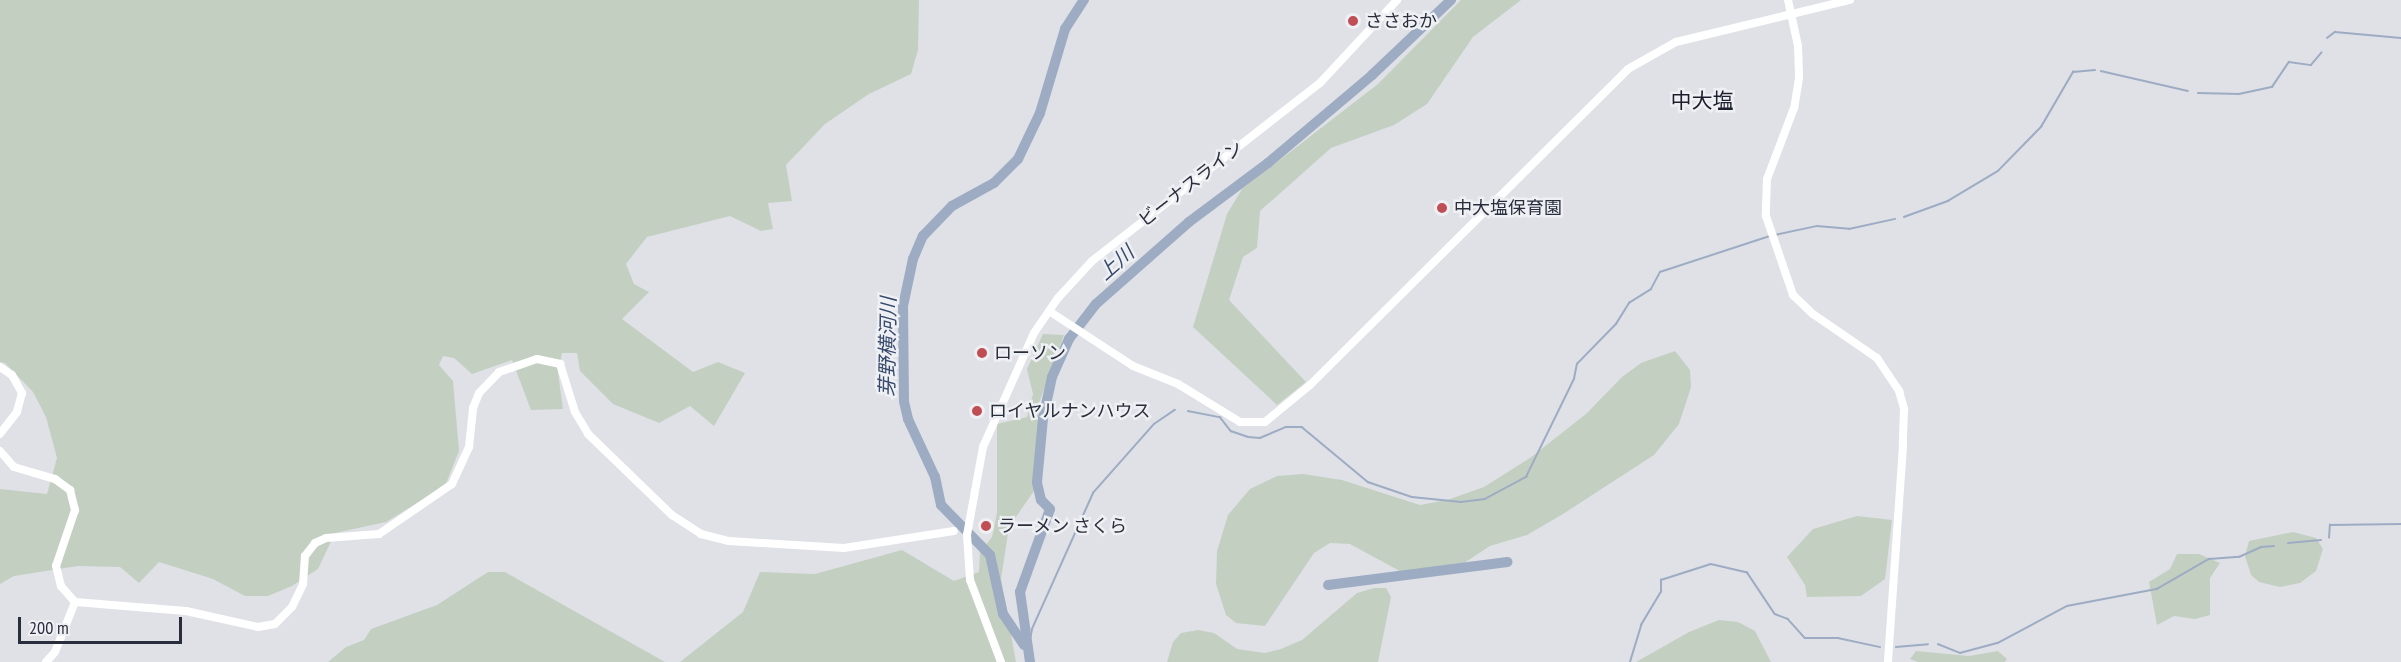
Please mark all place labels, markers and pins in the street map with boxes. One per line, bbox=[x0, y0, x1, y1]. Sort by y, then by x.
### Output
place label: ささおか bbox=[1365, 10, 1437, 32]
marker: ささおか bbox=[1346, 14, 1360, 28]
place label: 中大塩保育園 bbox=[1454, 197, 1562, 219]
marker: 中大塩保育園 bbox=[1435, 201, 1449, 215]
place label: ローソン bbox=[994, 342, 1066, 364]
marker: ローソン bbox=[975, 346, 989, 360]
place label: ロイヤルナンハウス bbox=[989, 400, 1151, 422]
marker: ロイヤルナンハウス bbox=[970, 404, 984, 418]
place label: ラーメン さくら bbox=[998, 515, 1128, 537]
marker: ラーメン さくら bbox=[979, 519, 993, 533]

